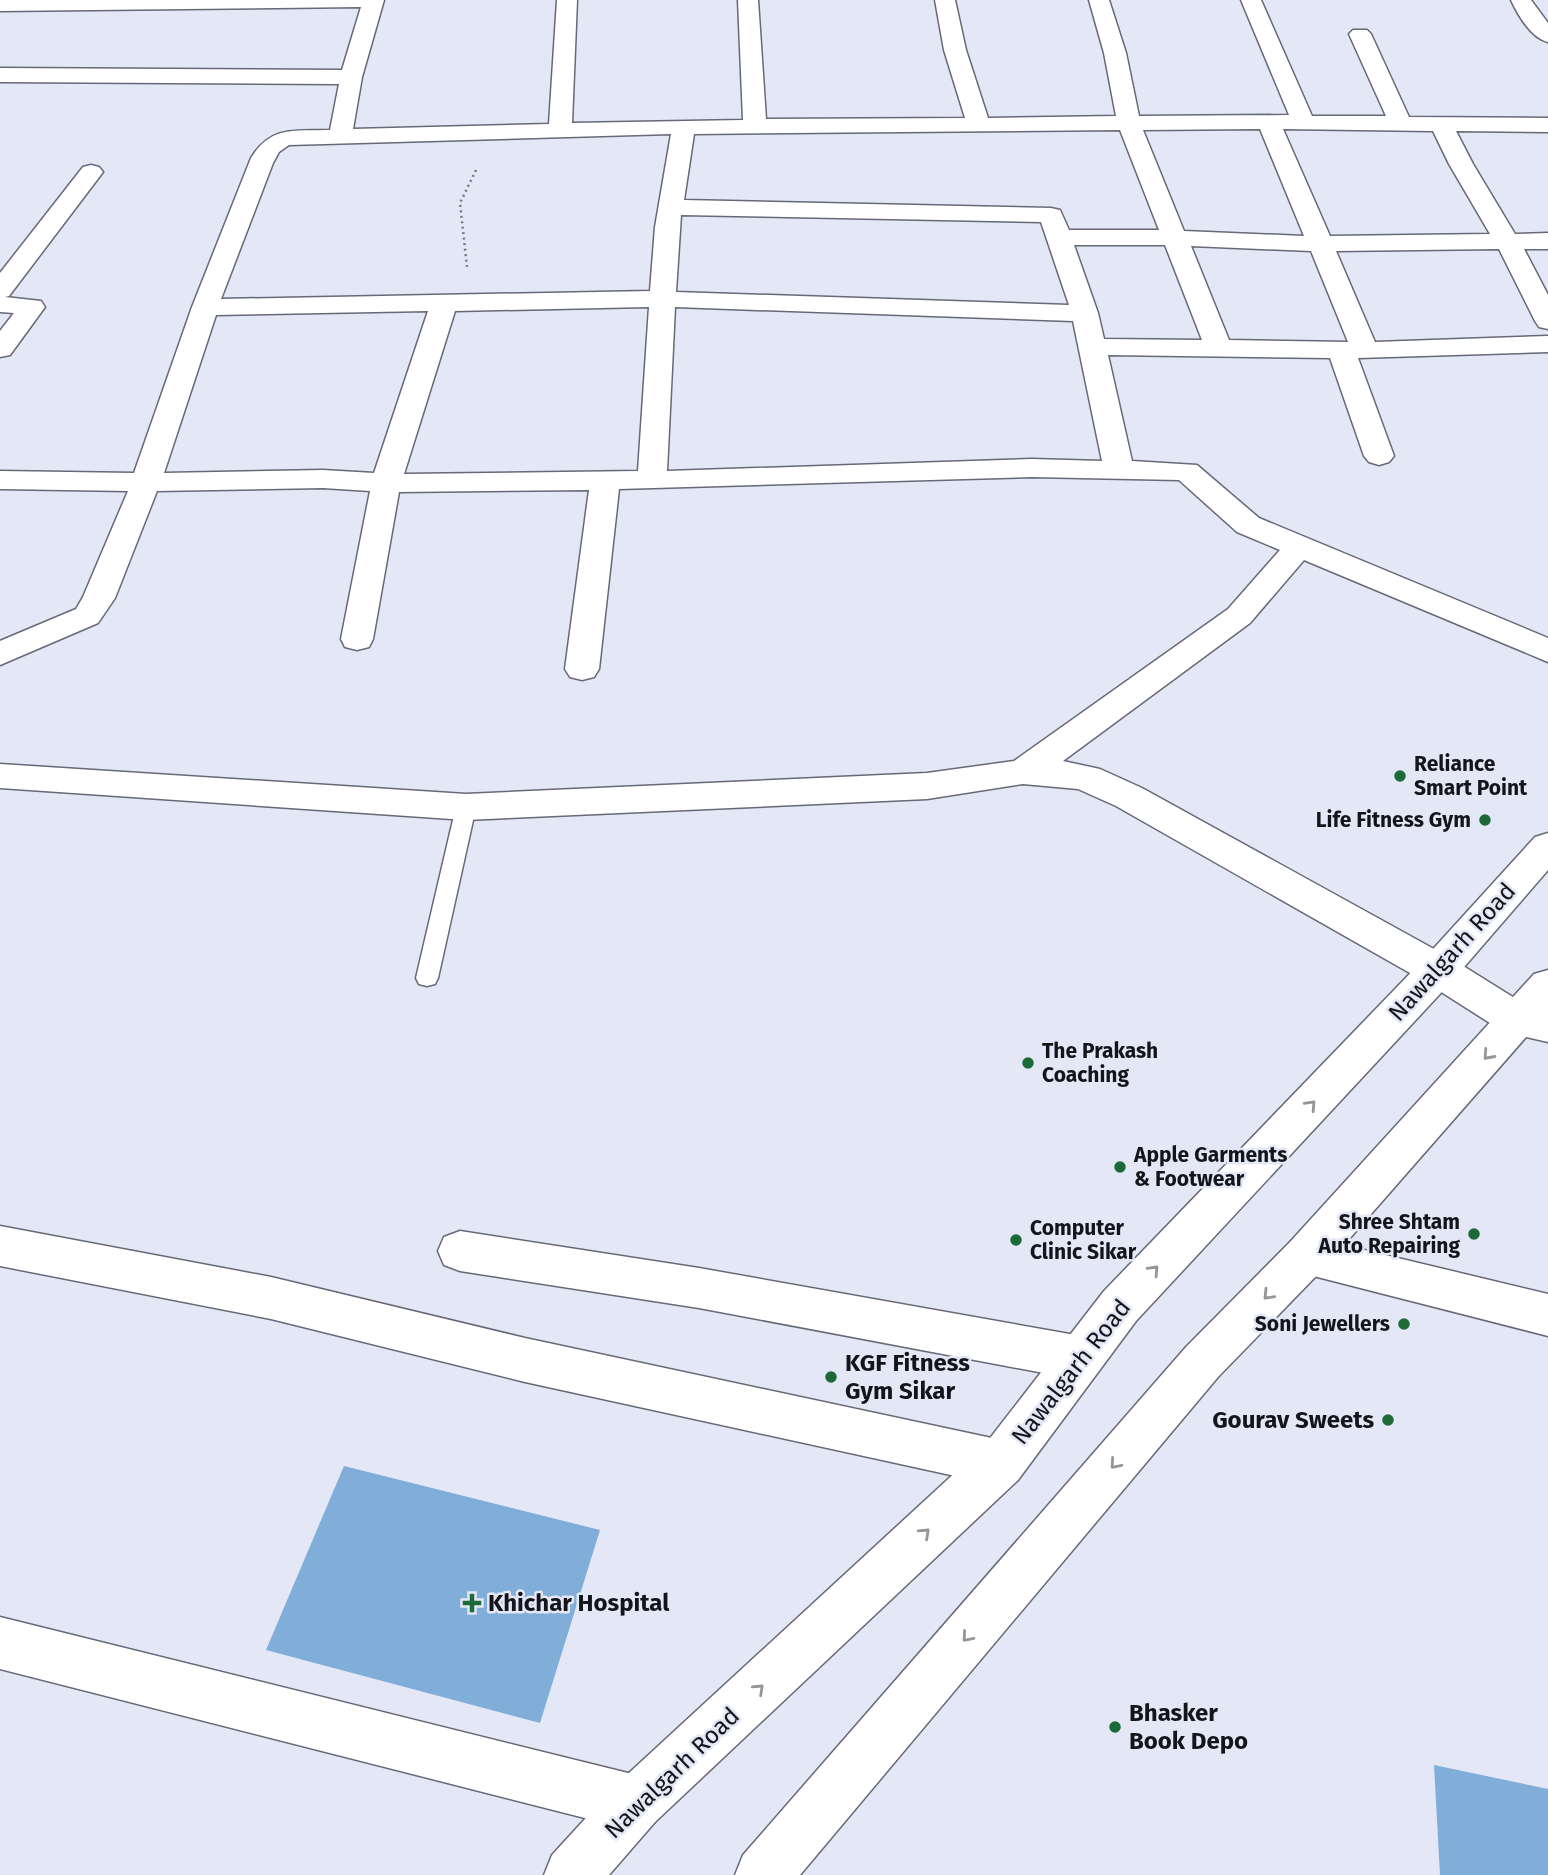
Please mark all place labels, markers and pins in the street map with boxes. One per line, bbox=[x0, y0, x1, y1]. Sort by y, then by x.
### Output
place label: Reliance Smart Point bbox=[1414, 751, 1528, 801]
marker: Reliance Smart Point bbox=[1392, 768, 1408, 784]
place label: Life Fitness Gym bbox=[1316, 807, 1471, 833]
marker: Life Fitness Gym bbox=[1477, 812, 1493, 828]
place label: The Prakash Coaching bbox=[1042, 1038, 1158, 1088]
marker: The Prakash Coaching bbox=[1020, 1055, 1036, 1071]
place label: Apple Garments & Footwear bbox=[1133, 1142, 1287, 1192]
marker: Apple Garments & Footwear bbox=[1112, 1159, 1128, 1175]
place label: Shree Shtam Auto Repairing bbox=[1318, 1209, 1460, 1259]
place label: Computer Clinic Sikar bbox=[1030, 1215, 1137, 1265]
marker: Shree Shtam Auto Repairing bbox=[1466, 1226, 1482, 1242]
marker: Computer Clinic Sikar bbox=[1008, 1232, 1024, 1248]
place label: Soni Jewellers bbox=[1255, 1311, 1390, 1337]
marker: Soni Jewellers bbox=[1396, 1316, 1412, 1332]
place label: KGF Fitness Gym Sikar bbox=[845, 1349, 970, 1405]
marker: KGF Fitness Gym Sikar bbox=[823, 1369, 839, 1385]
place label: Gourav Sweets bbox=[1212, 1406, 1374, 1434]
marker: Gourav Sweets bbox=[1380, 1412, 1396, 1428]
place label: Khichar Hospital bbox=[488, 1589, 670, 1617]
marker: Khichar Hospital bbox=[462, 1593, 482, 1613]
place label: Bhasker Book Depo bbox=[1129, 1699, 1248, 1755]
marker: Bhasker Book Depo bbox=[1107, 1719, 1123, 1735]

